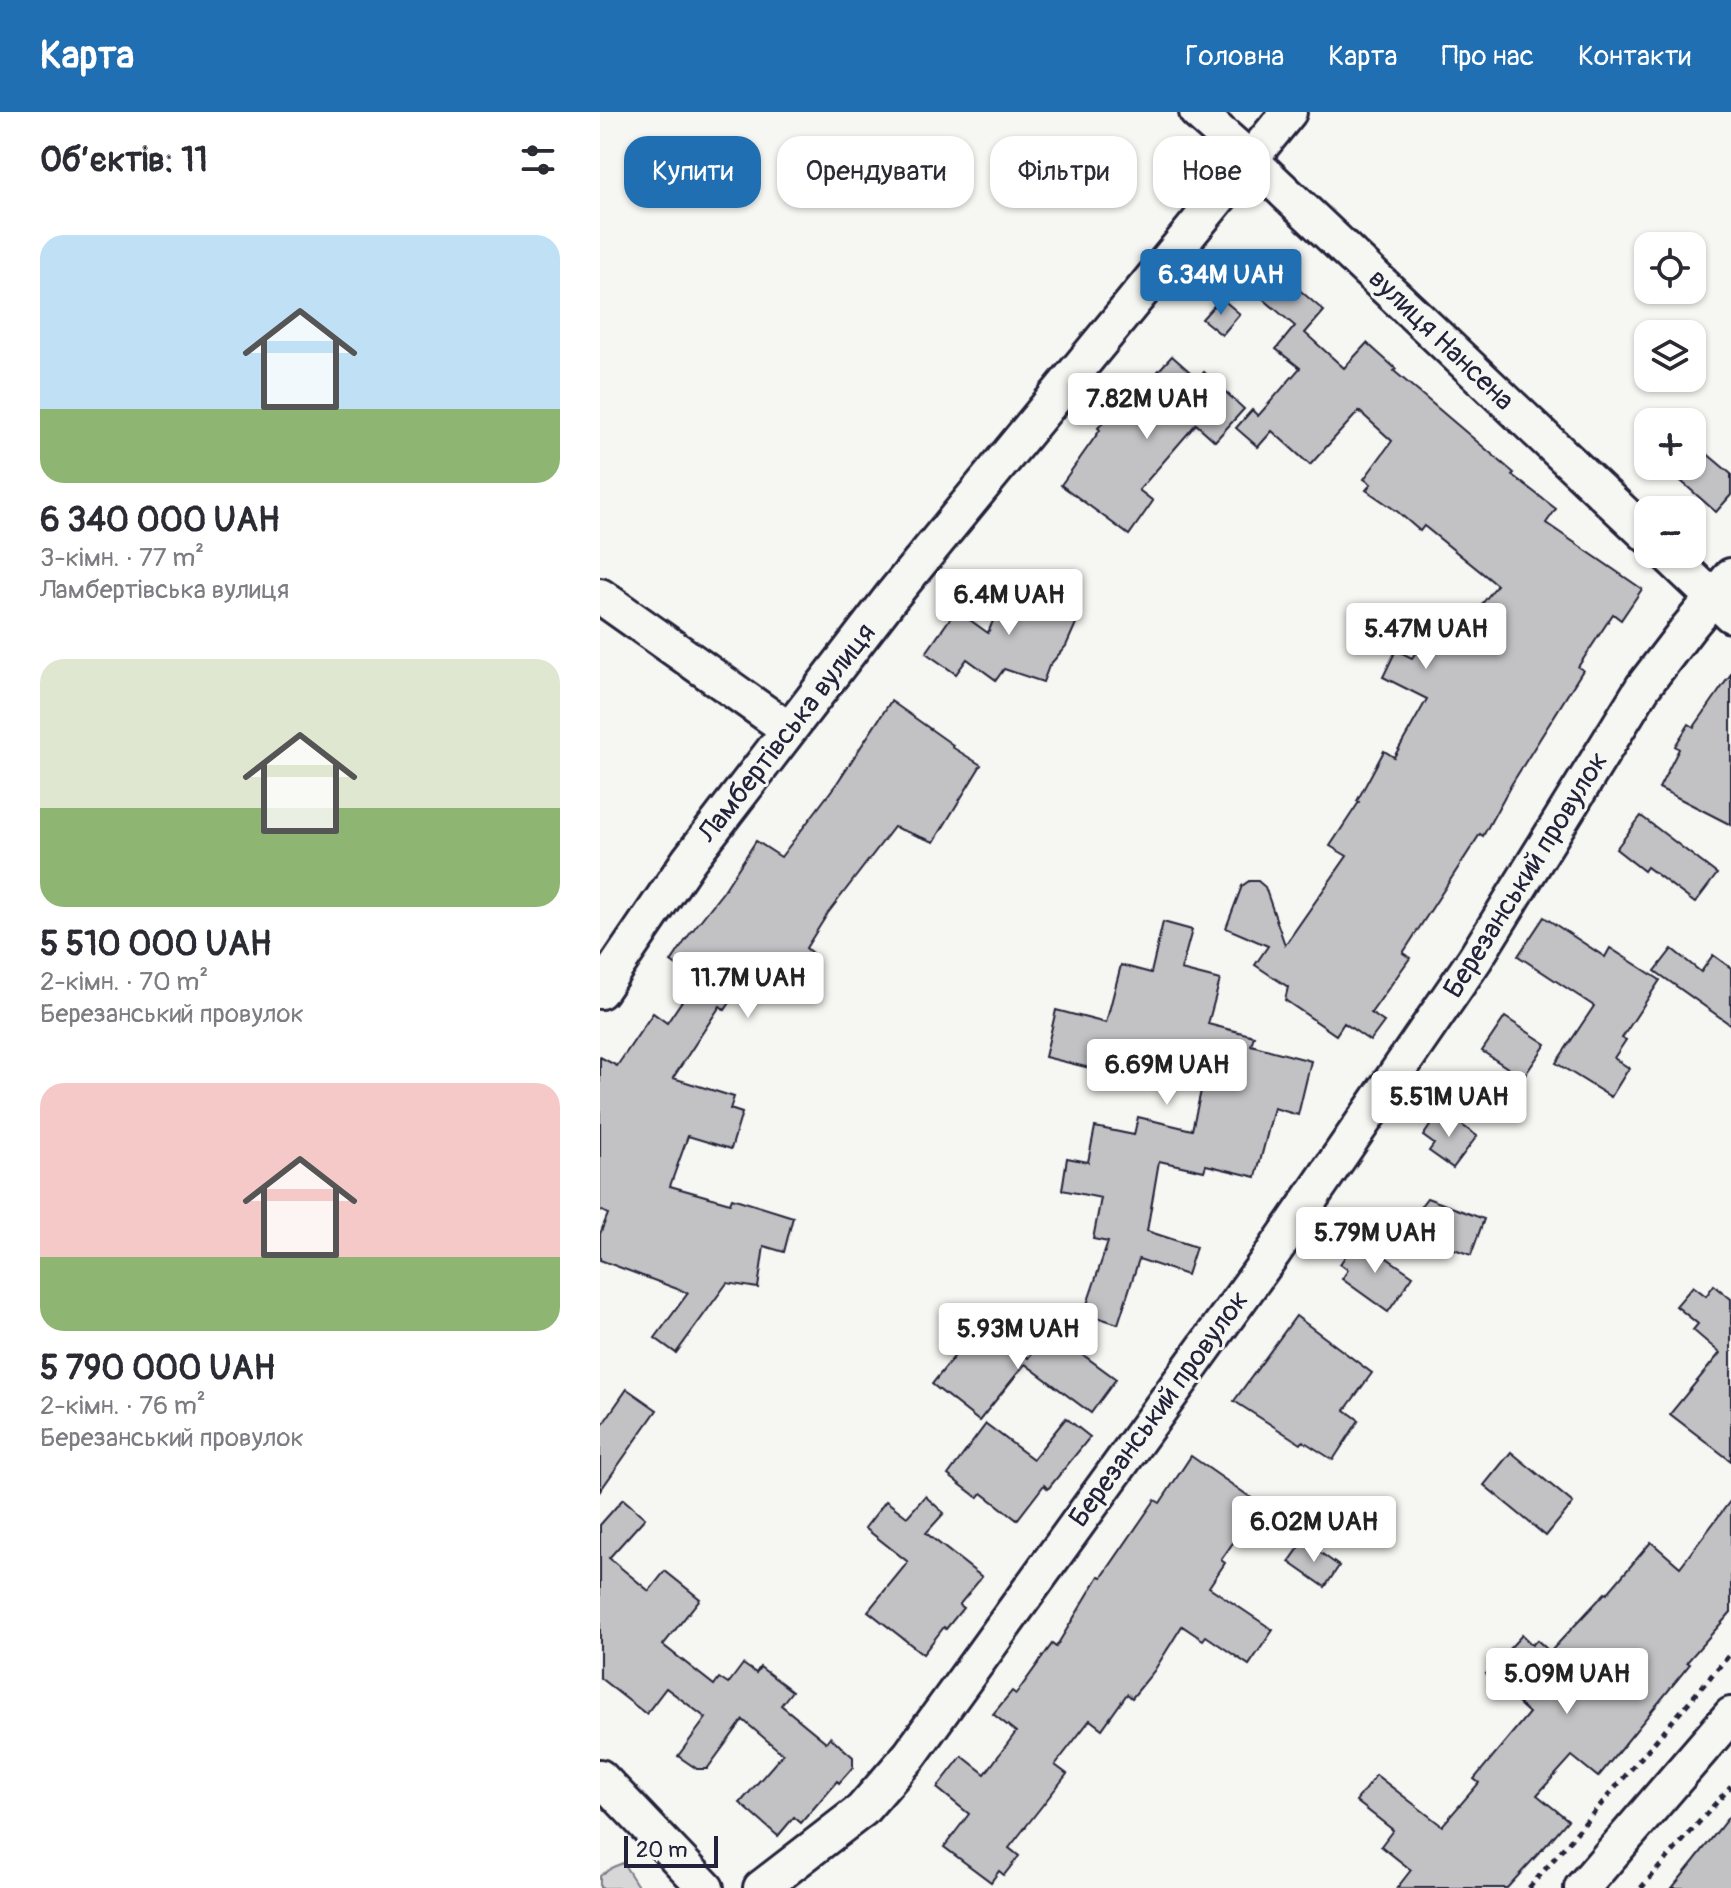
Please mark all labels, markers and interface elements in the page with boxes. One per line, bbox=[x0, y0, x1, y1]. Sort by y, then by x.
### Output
text: Карта bbox=[40, 32, 134, 80]
text: Головна bbox=[1185, 39, 1284, 74]
text: Карта bbox=[1328, 39, 1398, 74]
text: Про нас bbox=[1442, 39, 1534, 74]
text: Контакти bbox=[1578, 39, 1691, 74]
chip: Купити bbox=[624, 136, 761, 208]
chip: Орендувати bbox=[777, 136, 974, 208]
chip: Фільтри bbox=[990, 136, 1137, 208]
chip: Нове bbox=[1153, 136, 1270, 208]
icon: filters bbox=[516, 138, 560, 182]
text: Об’єктів: 11 bbox=[40, 139, 208, 182]
map controls bbox=[1634, 232, 1706, 568]
button: locate bbox=[1634, 232, 1706, 304]
pin: 6.34M UAH bbox=[1129, 249, 1313, 317]
text: 6.34M UAH bbox=[1158, 259, 1284, 291]
street label: вулиця Нансена bbox=[1361, 262, 1521, 418]
icon: home bbox=[228, 287, 372, 431]
button: layers bbox=[1634, 320, 1706, 392]
pin: 7.82M UAH bbox=[1055, 373, 1239, 441]
text: 7.82M UAH bbox=[1086, 383, 1208, 415]
button: + bbox=[1634, 408, 1706, 480]
button: − bbox=[1634, 496, 1706, 568]
text: 6 340 000 UAH bbox=[40, 499, 280, 542]
text: 3-кімн. · 77 m² bbox=[40, 542, 204, 574]
pin: 6.4M UAH bbox=[926, 569, 1092, 637]
text: Ламбертівська вулиця bbox=[40, 574, 289, 606]
text: 6.4M UAH bbox=[954, 579, 1064, 611]
pin: 5.47M UAH bbox=[1334, 603, 1518, 671]
text: 5.47M UAH bbox=[1364, 613, 1488, 645]
street label: Ламбертівська вулиця bbox=[690, 616, 883, 850]
icon: home bbox=[228, 711, 372, 855]
street label: Березанський провулок bbox=[1436, 745, 1616, 1005]
text: 5 510 000 UAH bbox=[40, 923, 271, 966]
pin: 11.7M UAH bbox=[656, 952, 840, 1020]
text: 11.7M UAH bbox=[691, 962, 805, 994]
text: 2-кімн. · 70 m² bbox=[40, 966, 208, 998]
text: Березанський провулок bbox=[40, 998, 304, 1030]
pin: 6.69M UAH bbox=[1075, 1039, 1259, 1107]
text: 6.69M UAH bbox=[1105, 1049, 1229, 1081]
pin: 5.51M UAH bbox=[1357, 1071, 1541, 1139]
text: 5.51M UAH bbox=[1390, 1081, 1508, 1113]
icon: home bbox=[228, 1135, 372, 1279]
pin: 5.79M UAH bbox=[1283, 1207, 1467, 1275]
text: 5.79M UAH bbox=[1314, 1217, 1436, 1249]
street label: Березанський провулок bbox=[1061, 1284, 1257, 1534]
pin: 5.93M UAH bbox=[926, 1303, 1110, 1371]
text: 5.93M UAH bbox=[957, 1313, 1079, 1345]
text: 5 790 000 UAH bbox=[40, 1347, 275, 1390]
text: 2-кімн. · 76 m² bbox=[40, 1390, 206, 1422]
text: Березанський провулок bbox=[40, 1422, 304, 1454]
pin: 6.02M UAH bbox=[1222, 1496, 1406, 1564]
text: 6.02M UAH bbox=[1250, 1506, 1378, 1538]
pin: 5.09M UAH bbox=[1475, 1648, 1659, 1716]
text: 5.09M UAH bbox=[1504, 1658, 1630, 1690]
scale bar bbox=[624, 1832, 718, 1868]
text: 20 m bbox=[636, 1836, 688, 1864]

